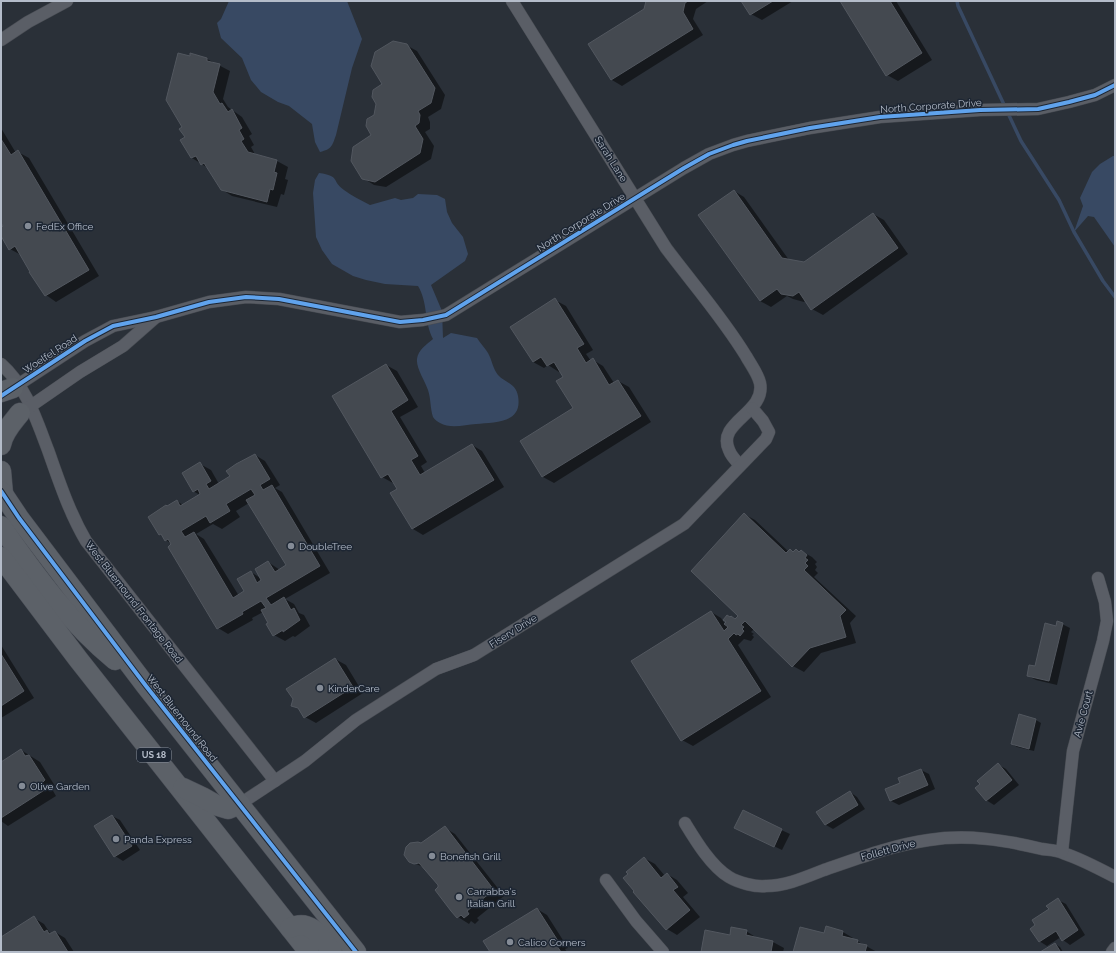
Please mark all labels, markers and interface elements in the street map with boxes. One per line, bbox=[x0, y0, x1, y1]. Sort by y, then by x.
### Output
street label: North Corporate Drive bbox=[880, 97, 982, 115]
street label: Sarah Lane bbox=[593, 134, 629, 184]
street label: North Corporate Drive bbox=[535, 190, 627, 254]
marker: FedEx Office bbox=[23, 221, 33, 231]
place label: FedEx Office bbox=[36, 221, 94, 232]
street label: Woelfel Road bbox=[21, 332, 79, 376]
street label: West Bluemound Frontage Road bbox=[83, 539, 185, 665]
marker: DoubleTree bbox=[286, 541, 296, 551]
place label: DoubleTree bbox=[299, 541, 352, 552]
street label: Fiserv Drive bbox=[487, 612, 539, 650]
street label: West Bluemound Road bbox=[145, 672, 219, 764]
marker: KinderCare bbox=[315, 683, 325, 693]
place label: KinderCare bbox=[328, 683, 380, 694]
street label: Avie Court bbox=[1071, 689, 1095, 739]
road number: US 18 bbox=[137, 748, 171, 762]
marker: Olive Garden bbox=[17, 781, 27, 791]
place label: Olive Garden bbox=[30, 781, 90, 792]
marker: Panda Express bbox=[111, 834, 121, 844]
place label: Panda Express bbox=[124, 834, 192, 845]
street label: Follett Drive bbox=[860, 837, 917, 863]
marker: Bonefish Grill bbox=[427, 851, 437, 861]
place label: Bonefish Grill bbox=[440, 851, 501, 862]
place label: Carrabba's Italian Grill bbox=[467, 886, 516, 909]
marker: Carrabba's Italian Grill bbox=[454, 892, 464, 902]
marker: Calico Corners bbox=[505, 937, 515, 947]
place label: Calico Corners bbox=[518, 937, 586, 948]

